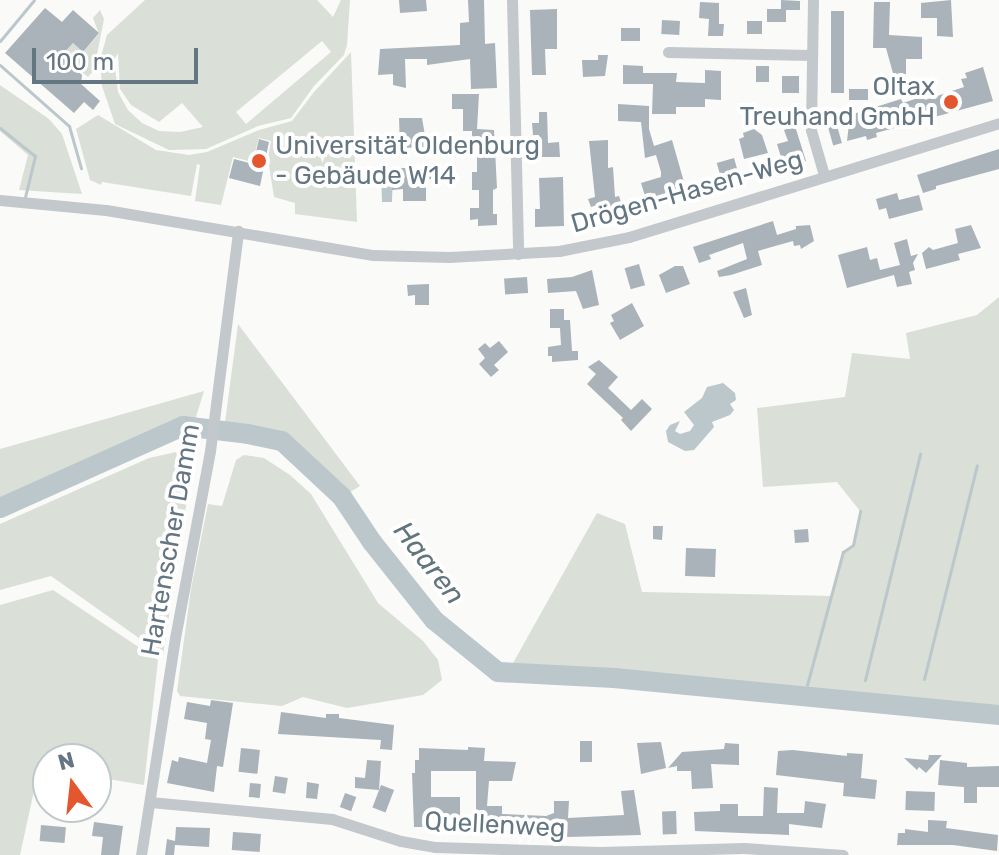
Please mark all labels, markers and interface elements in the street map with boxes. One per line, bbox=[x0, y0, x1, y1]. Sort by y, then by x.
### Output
scale bar bbox=[36, 32, 202, 82]
text: 100 m bbox=[46, 48, 114, 76]
place label: Oltax Treuhand GmbH bbox=[740, 71, 935, 132]
marker: Oltax Treuhand GmbH bbox=[942, 93, 960, 111]
place label: Universität Oldenburg - Gebäude W14 bbox=[275, 130, 540, 192]
street label: Drögen-Hasen-Weg bbox=[568, 144, 806, 240]
marker: Universität Oldenburg - Gebäude W14 bbox=[250, 152, 268, 170]
street label: Hartenscher Damm bbox=[135, 421, 207, 659]
water label: Haaren bbox=[386, 515, 472, 611]
north arrow bbox=[32, 743, 112, 823]
text: N bbox=[55, 746, 77, 776]
street label: Quellenweg bbox=[424, 806, 566, 844]

